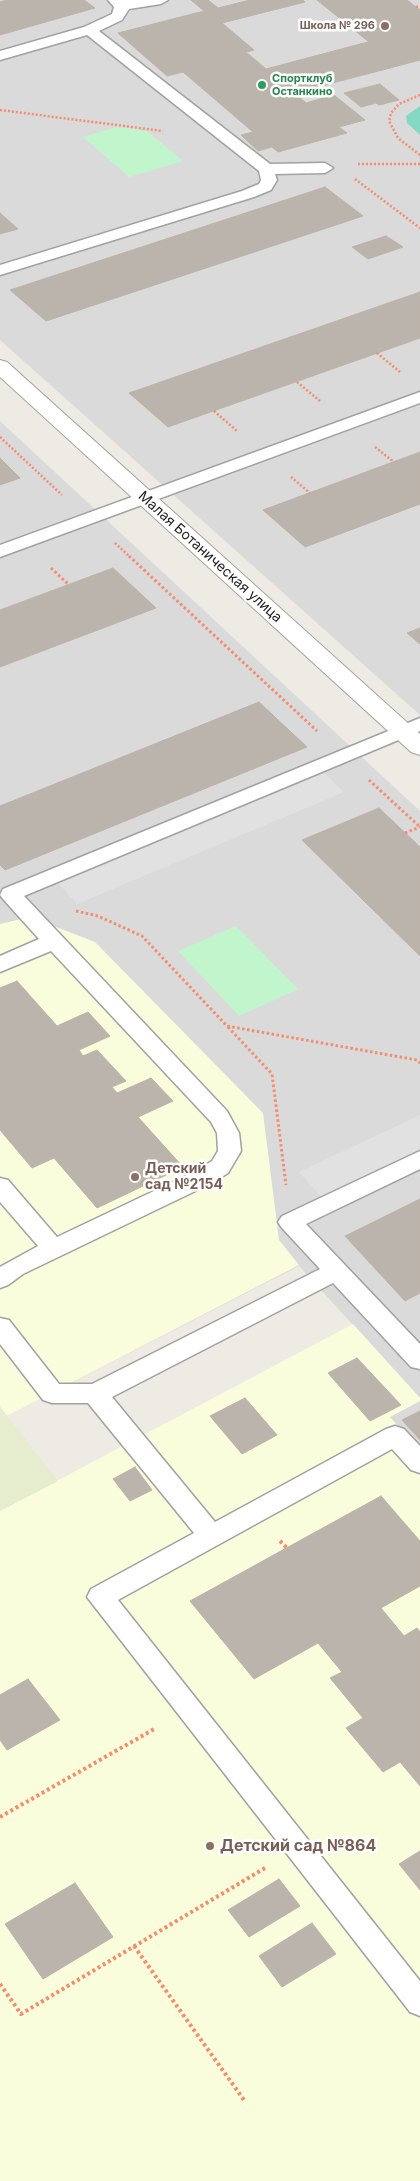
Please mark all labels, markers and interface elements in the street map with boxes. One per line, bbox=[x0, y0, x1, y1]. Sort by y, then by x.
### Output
place label: Школа № 296 bbox=[300, 19, 375, 33]
marker: Школа № 296 bbox=[379, 20, 391, 32]
place label: Спортклуб Останкино bbox=[272, 72, 332, 98]
marker: Спортклуб Останкино bbox=[256, 79, 268, 91]
street label: Малая Ботаническая улица bbox=[135, 488, 285, 626]
place label: Детский сад №2154 bbox=[145, 1161, 223, 1194]
marker: Детский сад №2154 bbox=[129, 1171, 141, 1183]
place label: Детский сад №864 bbox=[220, 1836, 376, 1856]
marker: Детский сад №864 bbox=[204, 1840, 216, 1852]

